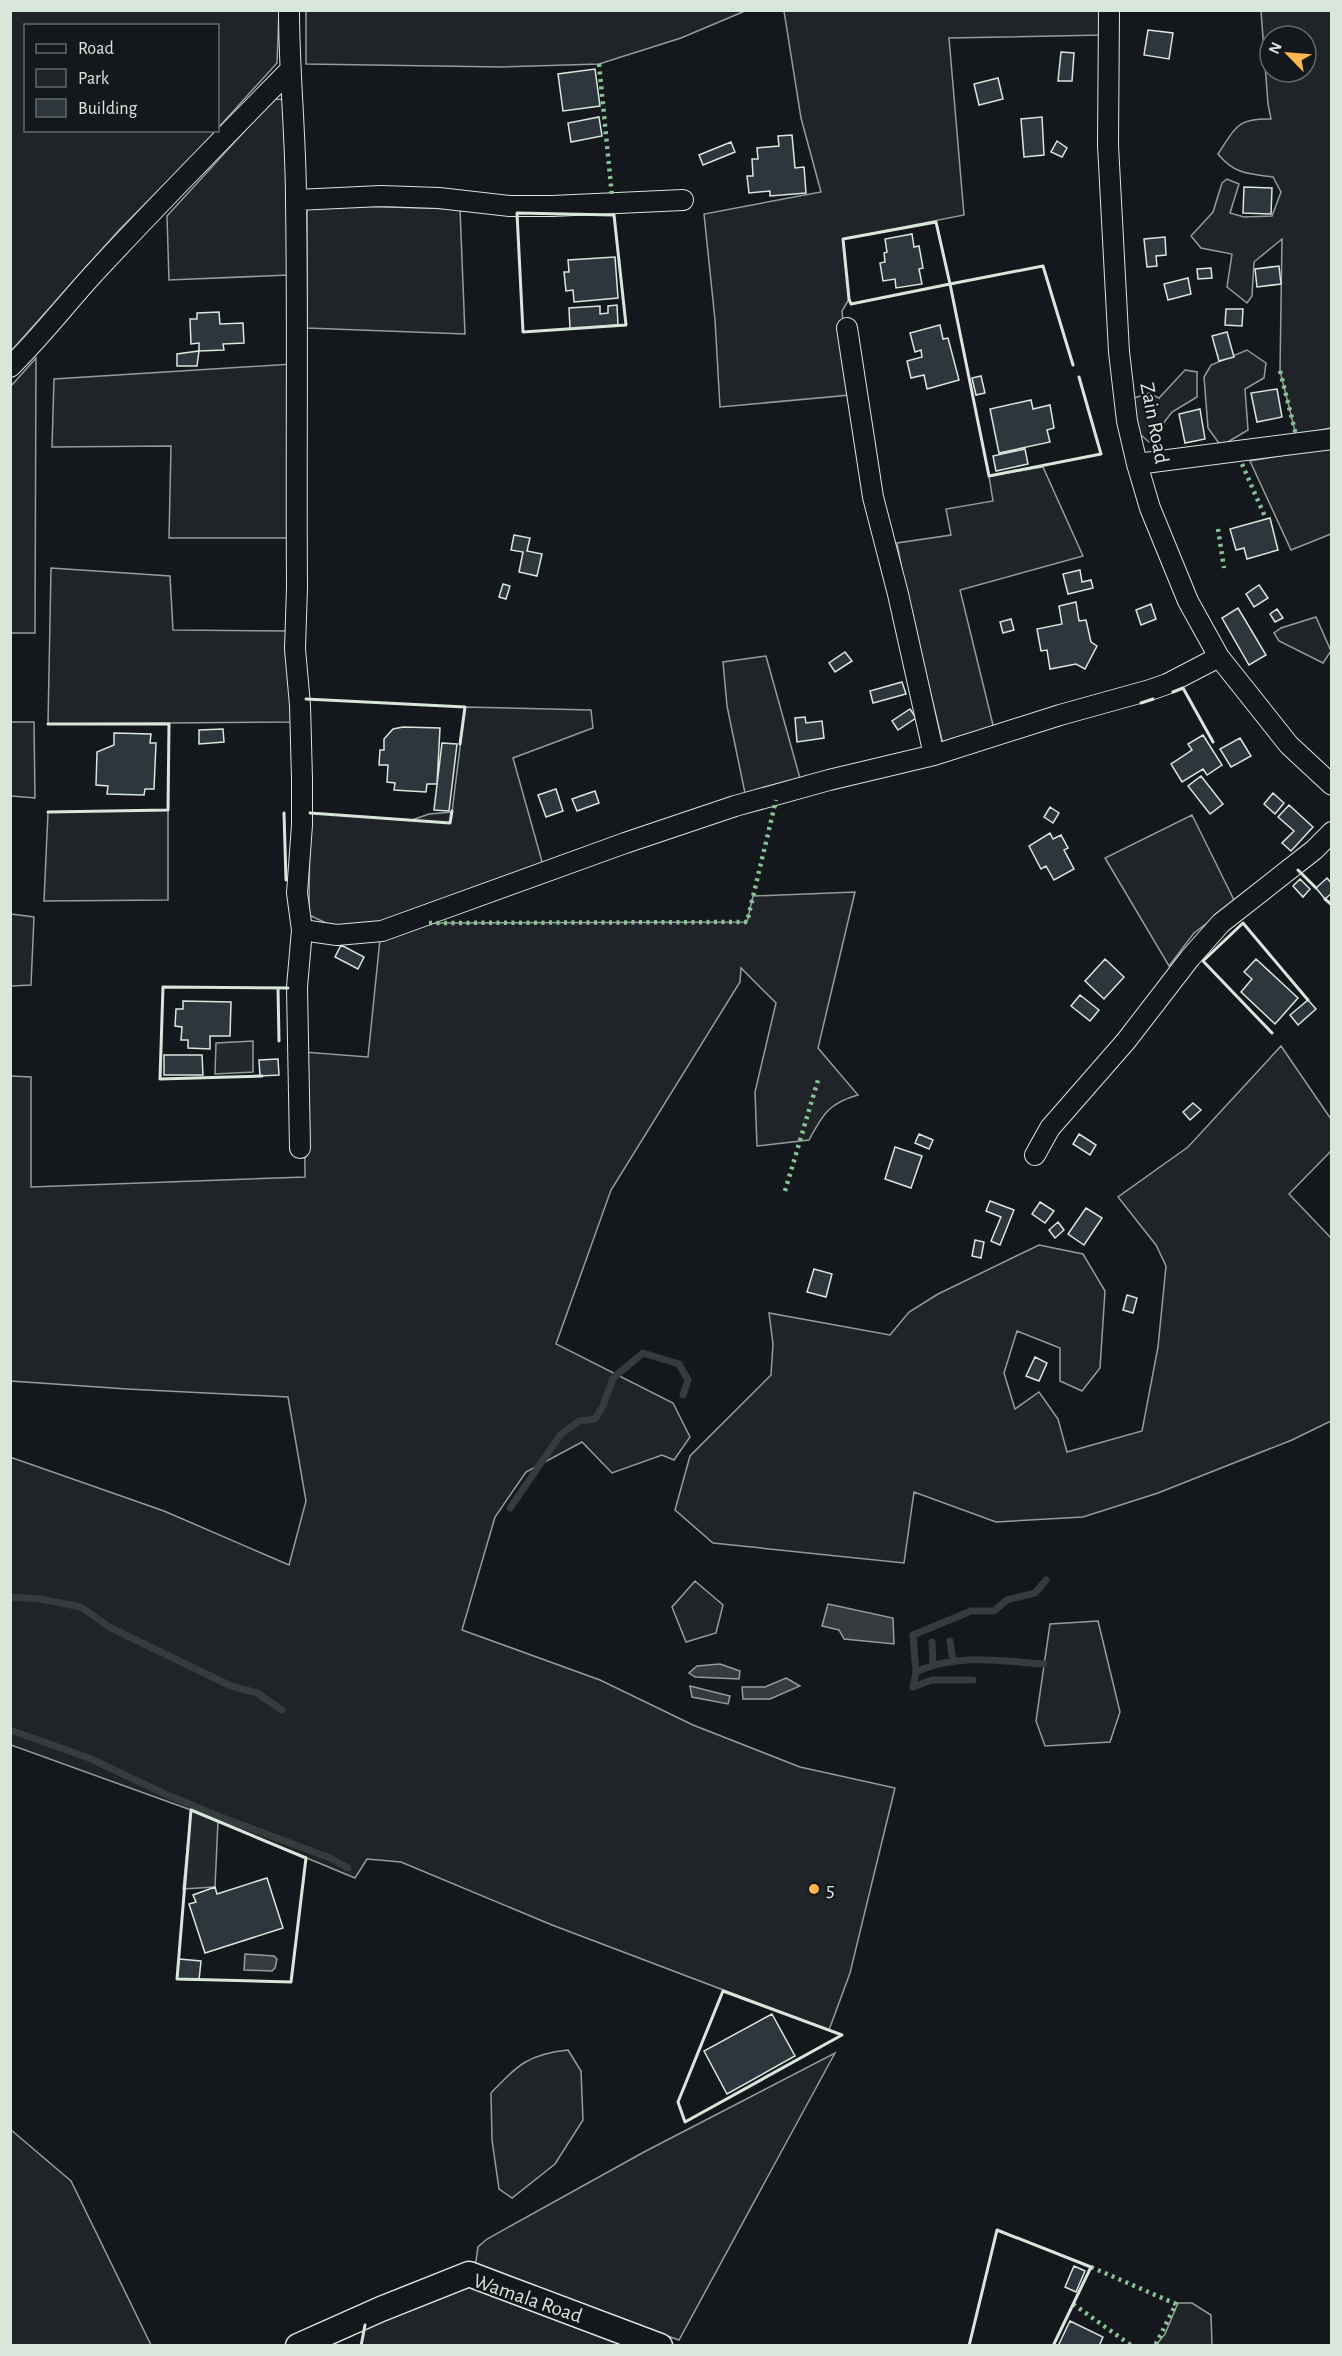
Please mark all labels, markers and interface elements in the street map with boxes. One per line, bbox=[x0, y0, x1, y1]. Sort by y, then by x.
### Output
legend bbox=[24, 24, 219, 132]
north arrow bbox=[1258, 24, 1318, 84]
text: Road bbox=[78, 40, 114, 58]
text: N bbox=[1266, 40, 1285, 57]
text: Park bbox=[78, 70, 110, 88]
text: Building bbox=[78, 100, 138, 118]
street label: Zain Road bbox=[1136, 381, 1173, 465]
place label: 5 bbox=[826, 1879, 835, 1900]
marker: 5 bbox=[807, 1882, 821, 1896]
street label: Wamala Road bbox=[471, 2270, 585, 2327]

